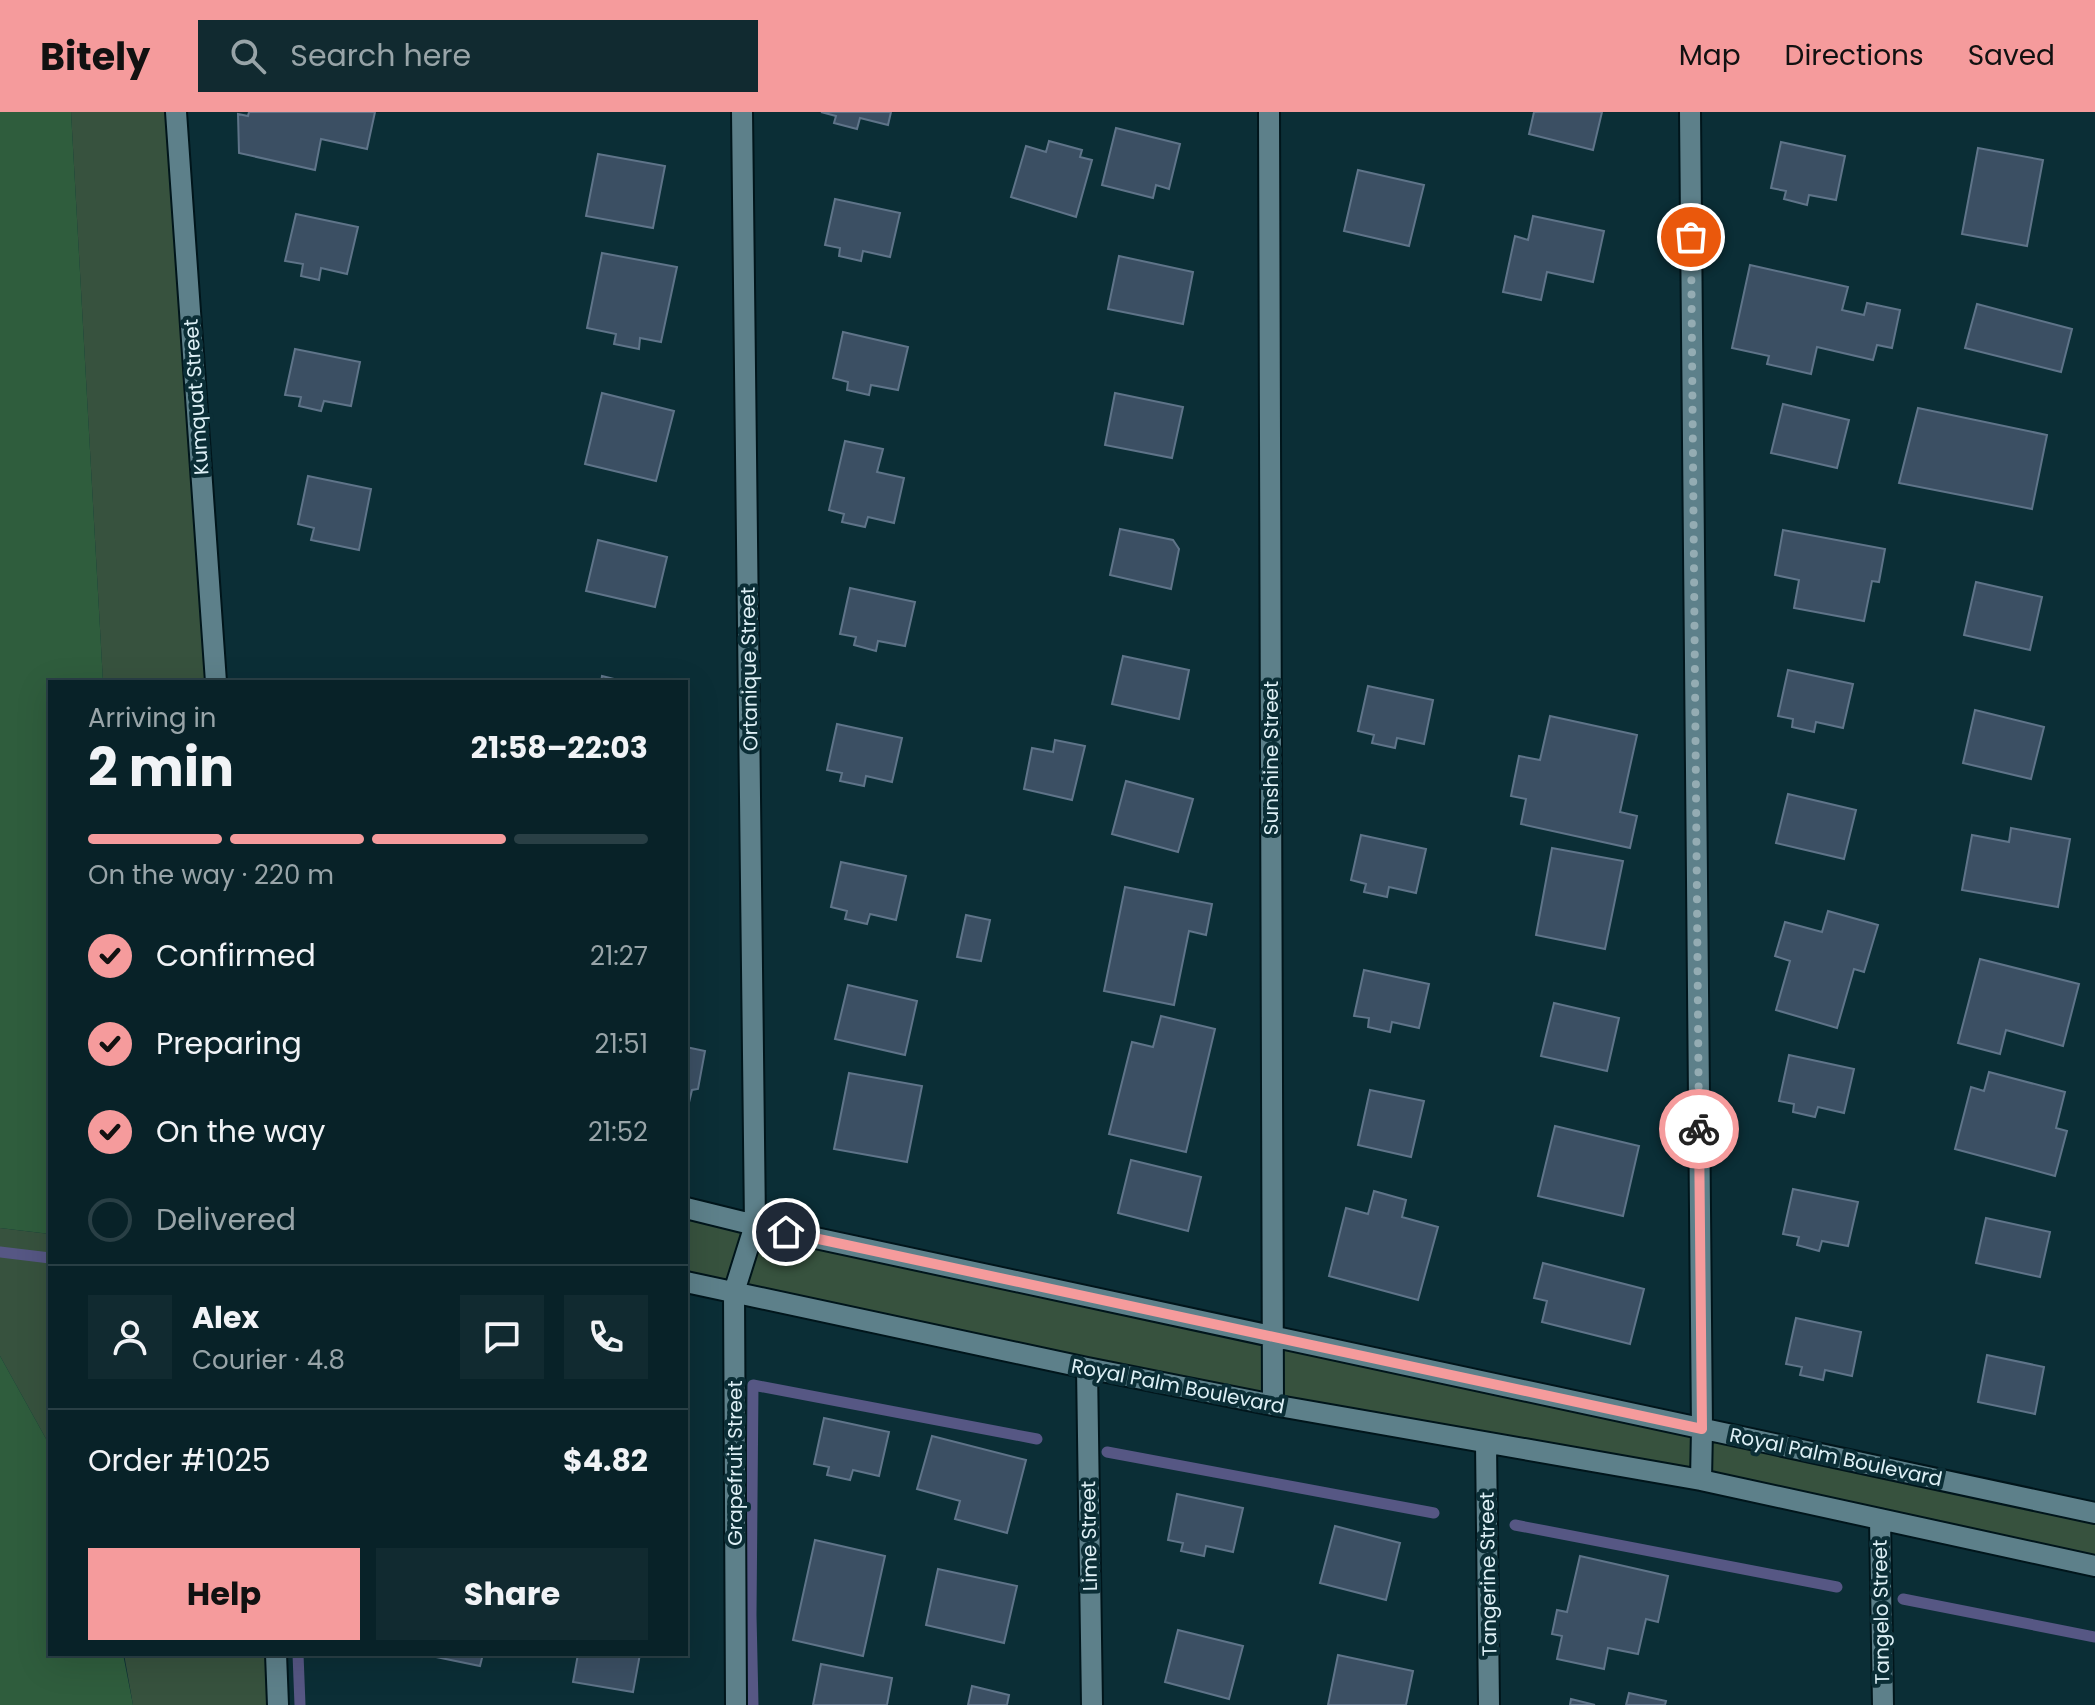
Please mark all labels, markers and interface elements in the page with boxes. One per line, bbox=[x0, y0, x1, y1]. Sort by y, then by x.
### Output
search box bbox=[198, 20, 758, 92]
text: Bitely bbox=[40, 30, 150, 83]
icon: search bbox=[226, 34, 270, 78]
text: Search here bbox=[290, 34, 471, 77]
text: Map bbox=[1679, 36, 1741, 75]
text: Directions bbox=[1785, 36, 1924, 75]
text: Saved bbox=[1968, 36, 2055, 75]
pin bbox=[1657, 203, 1725, 271]
icon: bag bbox=[1669, 215, 1713, 259]
street label: Kumquat Street bbox=[177, 318, 215, 476]
street label: Ortanique Street bbox=[734, 587, 764, 751]
street label: Sunshine Street bbox=[1257, 681, 1285, 835]
text: Arriving in bbox=[88, 700, 217, 736]
text: 21:58–22:03 bbox=[471, 726, 648, 769]
text: 2 min bbox=[88, 731, 234, 804]
text: On the way · 220 m bbox=[88, 857, 334, 893]
icon: check bbox=[88, 934, 132, 978]
text: Confirmed bbox=[156, 934, 316, 977]
text: 21:27 bbox=[590, 938, 648, 974]
icon: check bbox=[88, 1022, 132, 1066]
text: Preparing bbox=[156, 1022, 302, 1065]
text: 21:51 bbox=[595, 1026, 648, 1062]
courier bbox=[1659, 1089, 1739, 1169]
icon: bike bbox=[1677, 1107, 1721, 1151]
icon: check bbox=[88, 1110, 132, 1154]
text: On the way bbox=[156, 1110, 325, 1153]
text: 21:52 bbox=[588, 1114, 648, 1150]
text: Delivered bbox=[156, 1198, 296, 1241]
pin bbox=[752, 1198, 820, 1266]
icon: home bbox=[764, 1210, 808, 1254]
button: person bbox=[88, 1295, 172, 1379]
button: chat bbox=[460, 1295, 544, 1379]
button: phone bbox=[564, 1295, 648, 1379]
text: Alex bbox=[192, 1296, 259, 1339]
text: Courier · 4.8 bbox=[192, 1342, 345, 1378]
street label: Royal Palm Boulevard bbox=[1069, 1352, 1287, 1420]
street label: Grapefruit Street bbox=[721, 1380, 749, 1546]
street label: Royal Palm Boulevard bbox=[1727, 1421, 1945, 1493]
text: Order #1025 bbox=[88, 1439, 271, 1482]
text: $4.82 bbox=[563, 1439, 648, 1482]
street label: Lime Street bbox=[1074, 1481, 1104, 1591]
street label: Tangerine Street bbox=[1473, 1491, 1503, 1657]
street label: Tangelo Street bbox=[1866, 1539, 1896, 1685]
button: Help bbox=[88, 1548, 360, 1640]
button: Share bbox=[376, 1548, 648, 1640]

